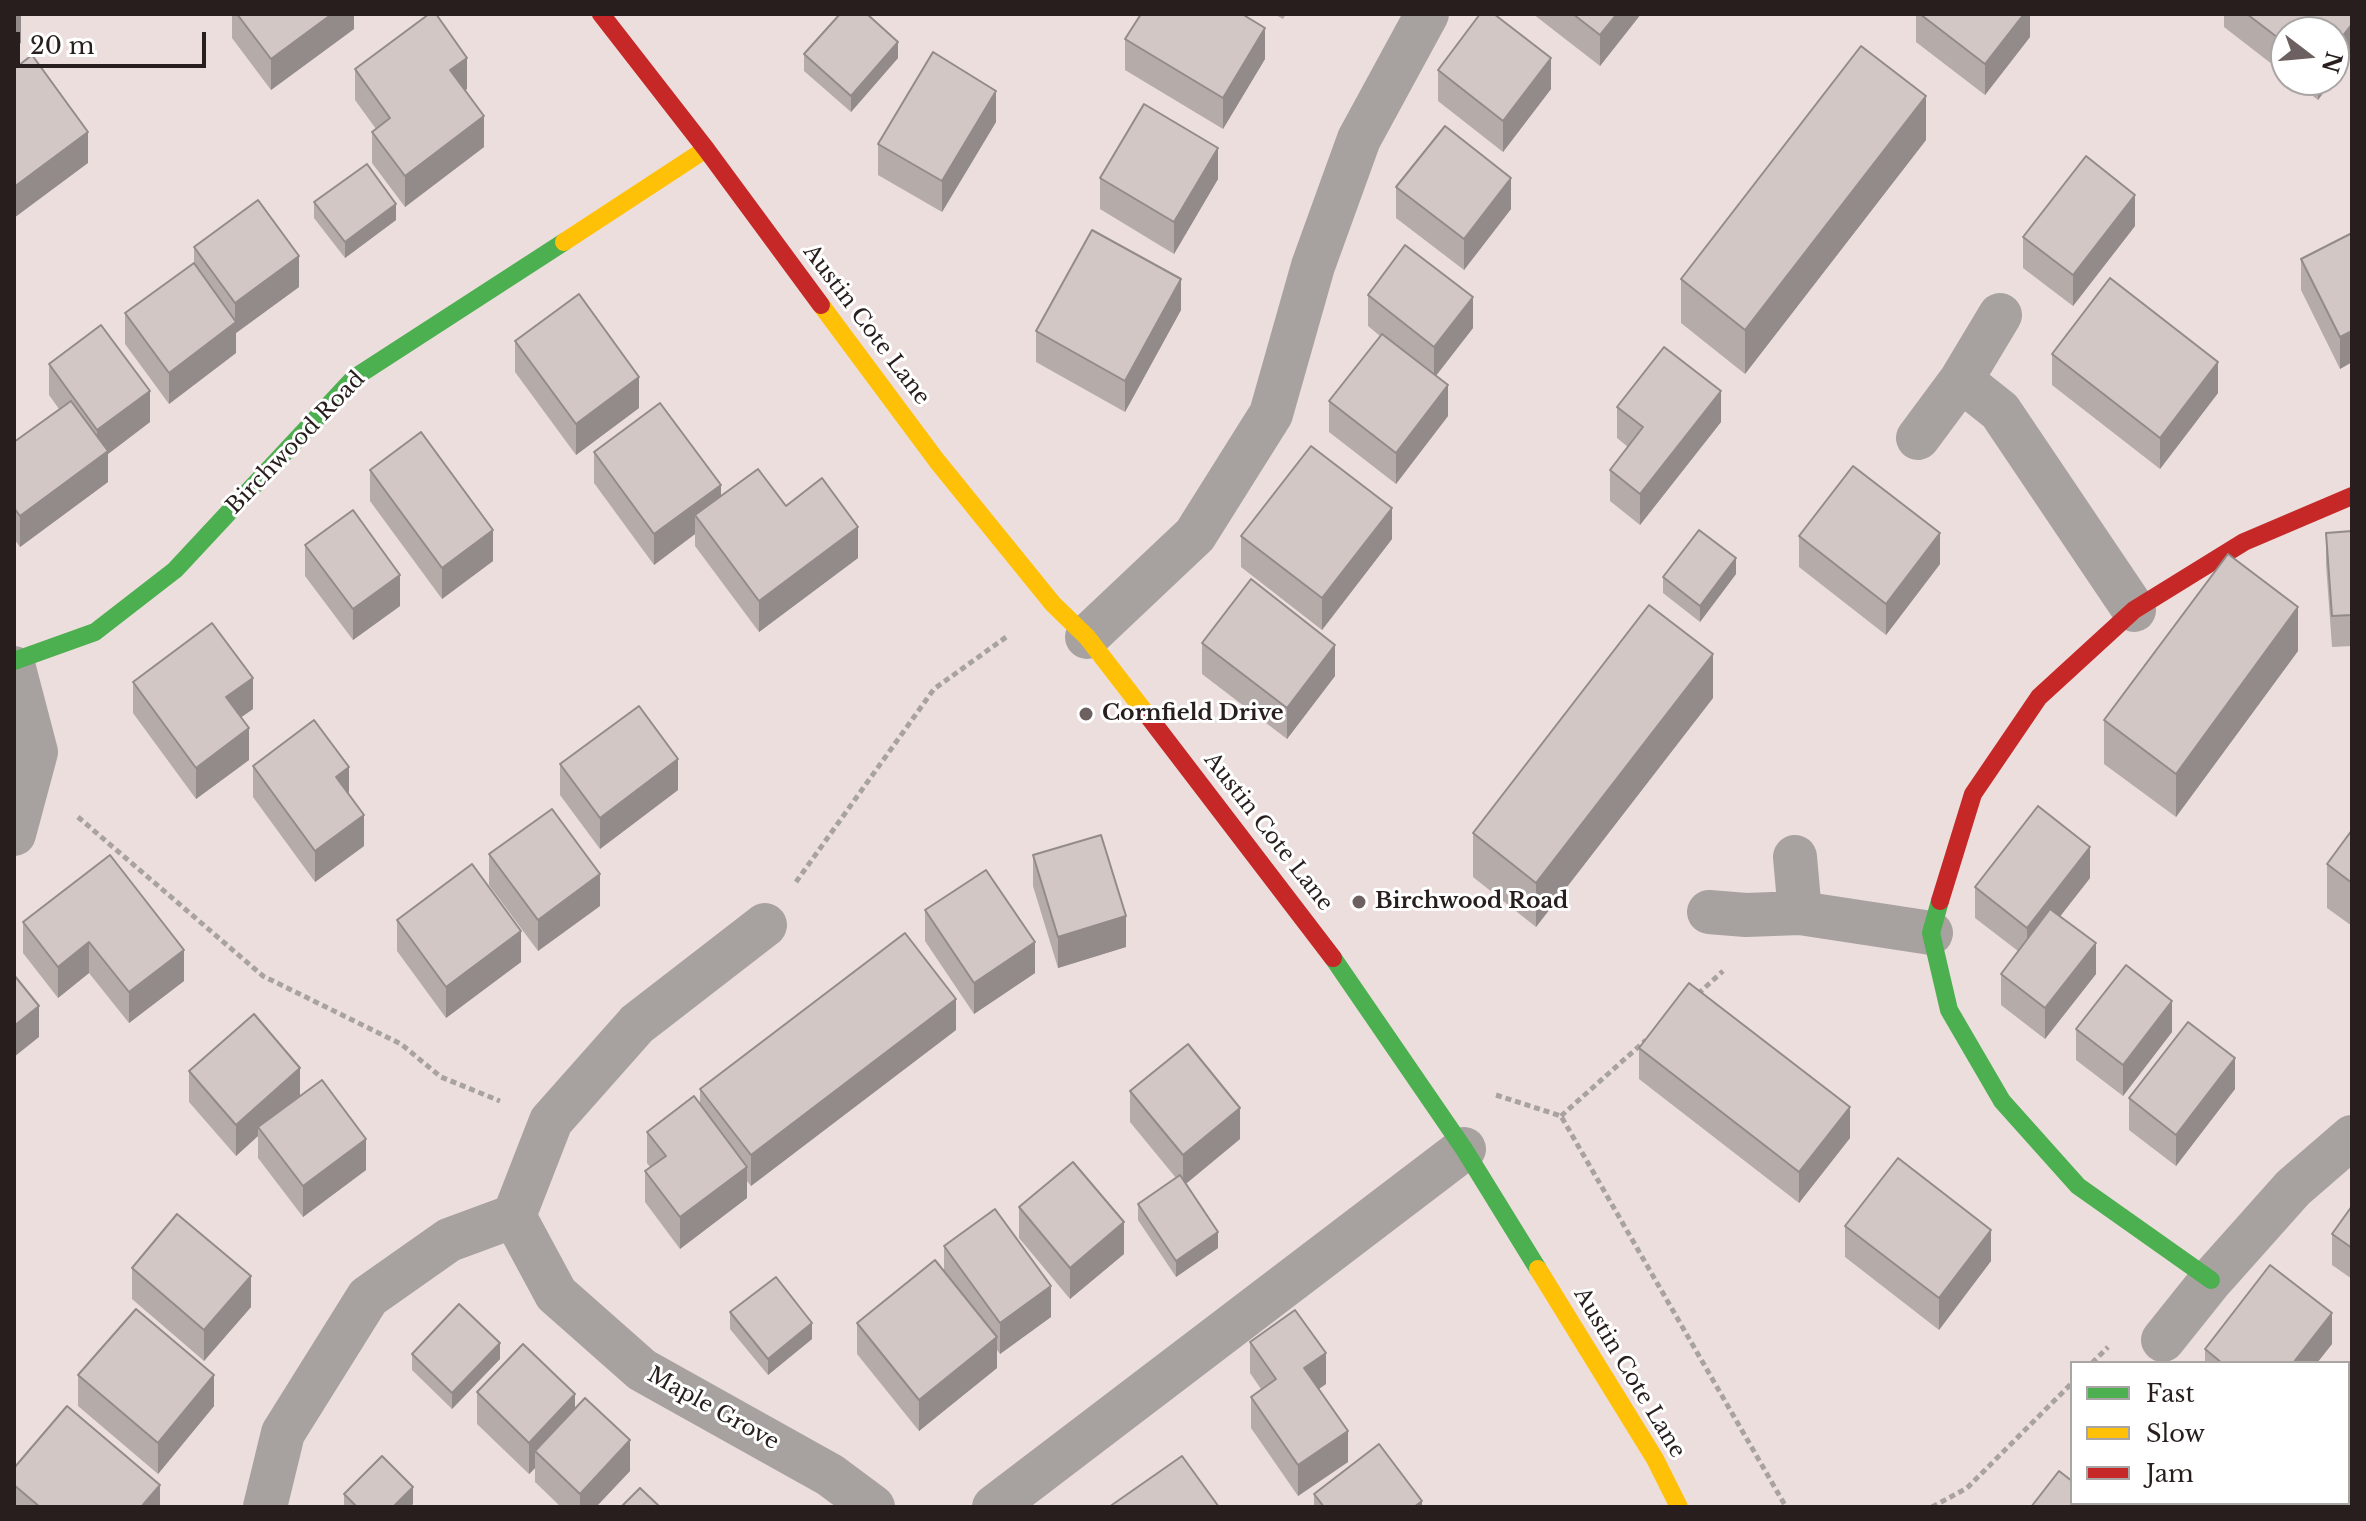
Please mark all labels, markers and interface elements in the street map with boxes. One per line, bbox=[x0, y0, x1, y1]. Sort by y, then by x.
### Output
scale bar bbox=[20, 16, 210, 66]
north arrow bbox=[2270, 16, 2350, 96]
text: 20 m bbox=[30, 31, 95, 60]
text: N bbox=[2316, 49, 2347, 76]
street label: Austin Cote Lane bbox=[797, 240, 935, 410]
street label: Birchwood Road bbox=[221, 366, 371, 520]
place label: Cornfield Drive bbox=[1102, 701, 1284, 727]
marker: Cornfield Drive bbox=[1077, 705, 1095, 723]
street label: Austin Cote Lane bbox=[1198, 747, 1338, 917]
place label: Birchwood Road bbox=[1375, 889, 1568, 915]
marker: Birchwood Road bbox=[1350, 893, 1368, 911]
street label: Austin Cote Lane bbox=[1568, 1283, 1690, 1463]
legend bbox=[2070, 1361, 2350, 1505]
street label: Maple Grove bbox=[643, 1362, 783, 1456]
text: Fast bbox=[2146, 1379, 2194, 1408]
text: Slow bbox=[2146, 1419, 2205, 1448]
text: Jam bbox=[2146, 1459, 2194, 1488]

